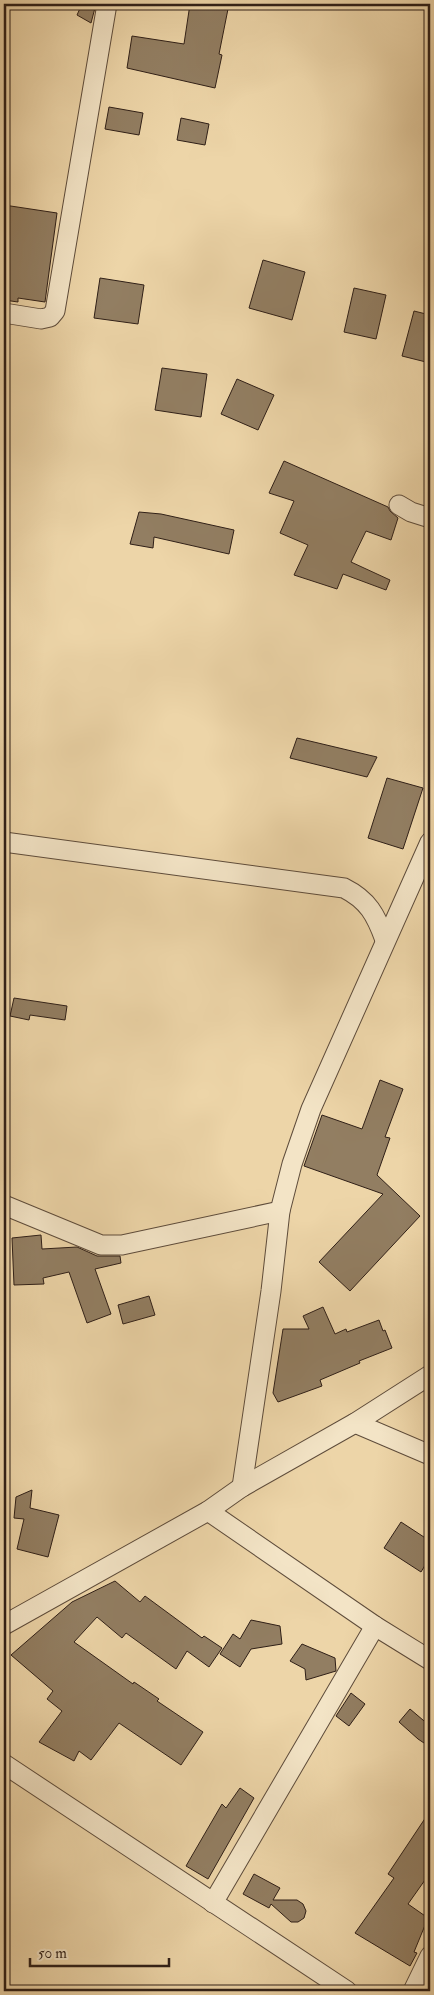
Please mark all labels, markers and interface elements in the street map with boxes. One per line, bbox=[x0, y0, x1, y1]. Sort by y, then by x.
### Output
scale bar bbox=[30, 1935, 169, 1967]
text: 50 m bbox=[38, 1944, 67, 1963]

